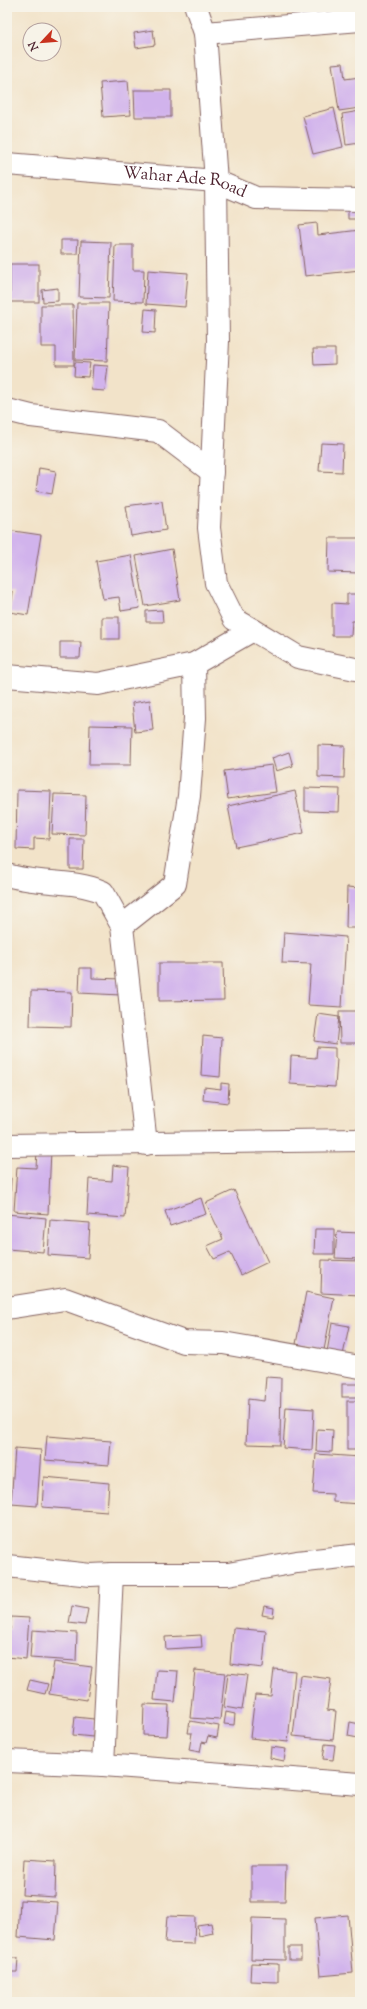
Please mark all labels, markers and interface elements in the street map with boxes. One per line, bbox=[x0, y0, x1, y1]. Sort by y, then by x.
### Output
north arrow bbox=[22, 22, 62, 62]
text: N bbox=[25, 38, 43, 54]
street label: Wahar Ade Road bbox=[122, 161, 251, 205]

